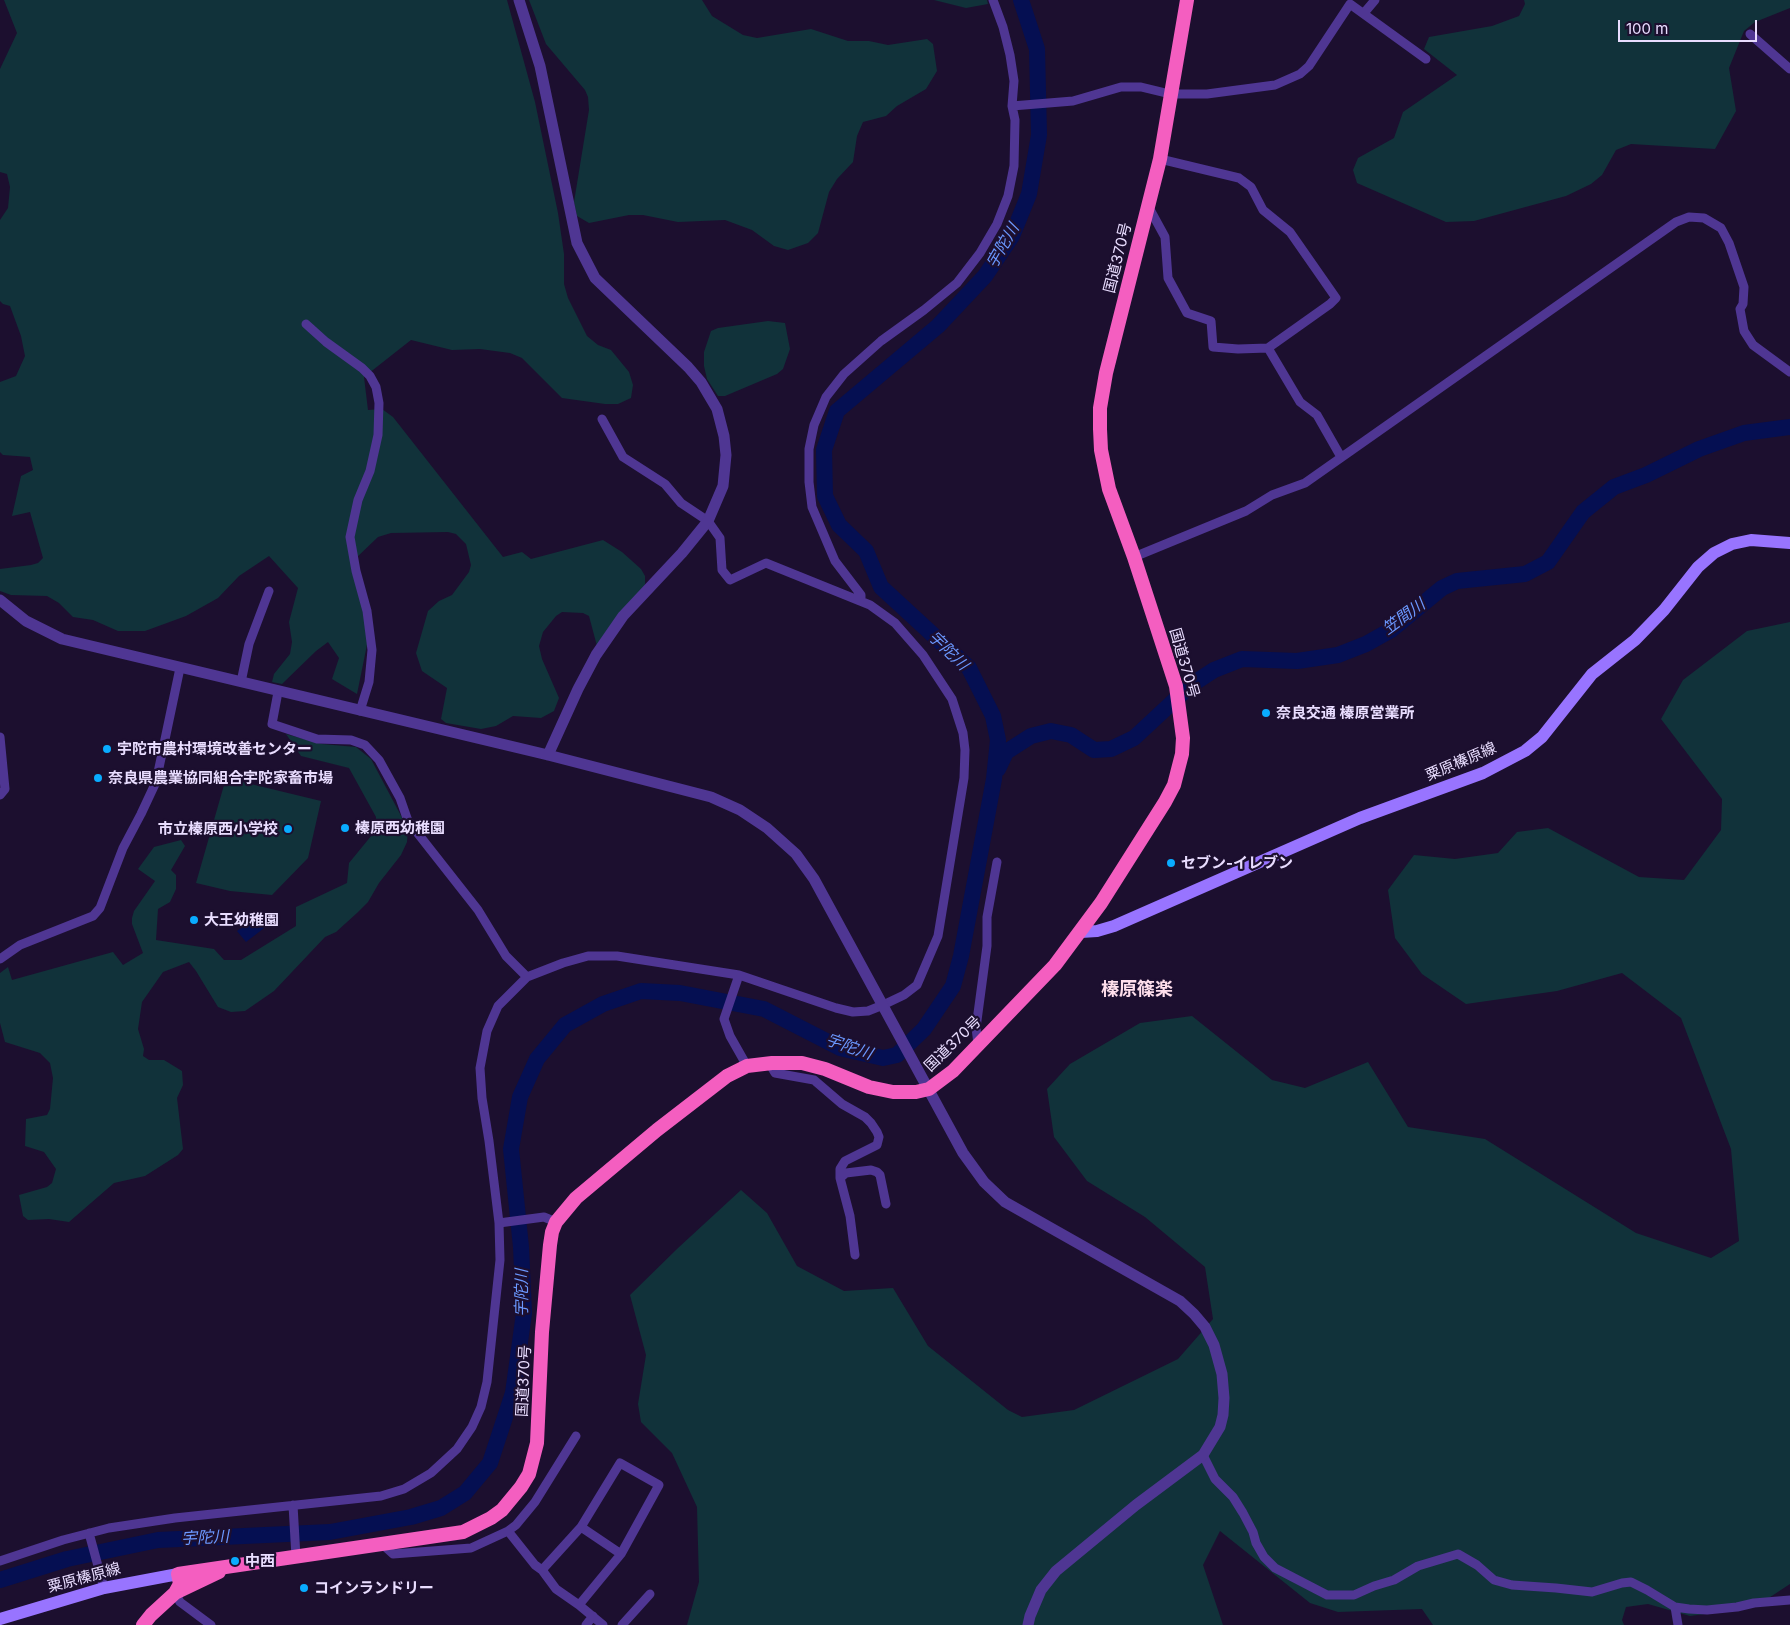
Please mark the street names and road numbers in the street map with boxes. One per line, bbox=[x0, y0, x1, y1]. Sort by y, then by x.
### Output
street label: 国道370号 bbox=[1101, 221, 1135, 295]
street label: 国道370号 bbox=[1165, 626, 1203, 700]
street label: 粟原榛原線 bbox=[1423, 739, 1499, 785]
street label: 国道370号 bbox=[921, 1013, 985, 1075]
street label: 国道370号 bbox=[513, 1345, 535, 1417]
street label: 粟原榛原線 bbox=[45, 1560, 123, 1596]

